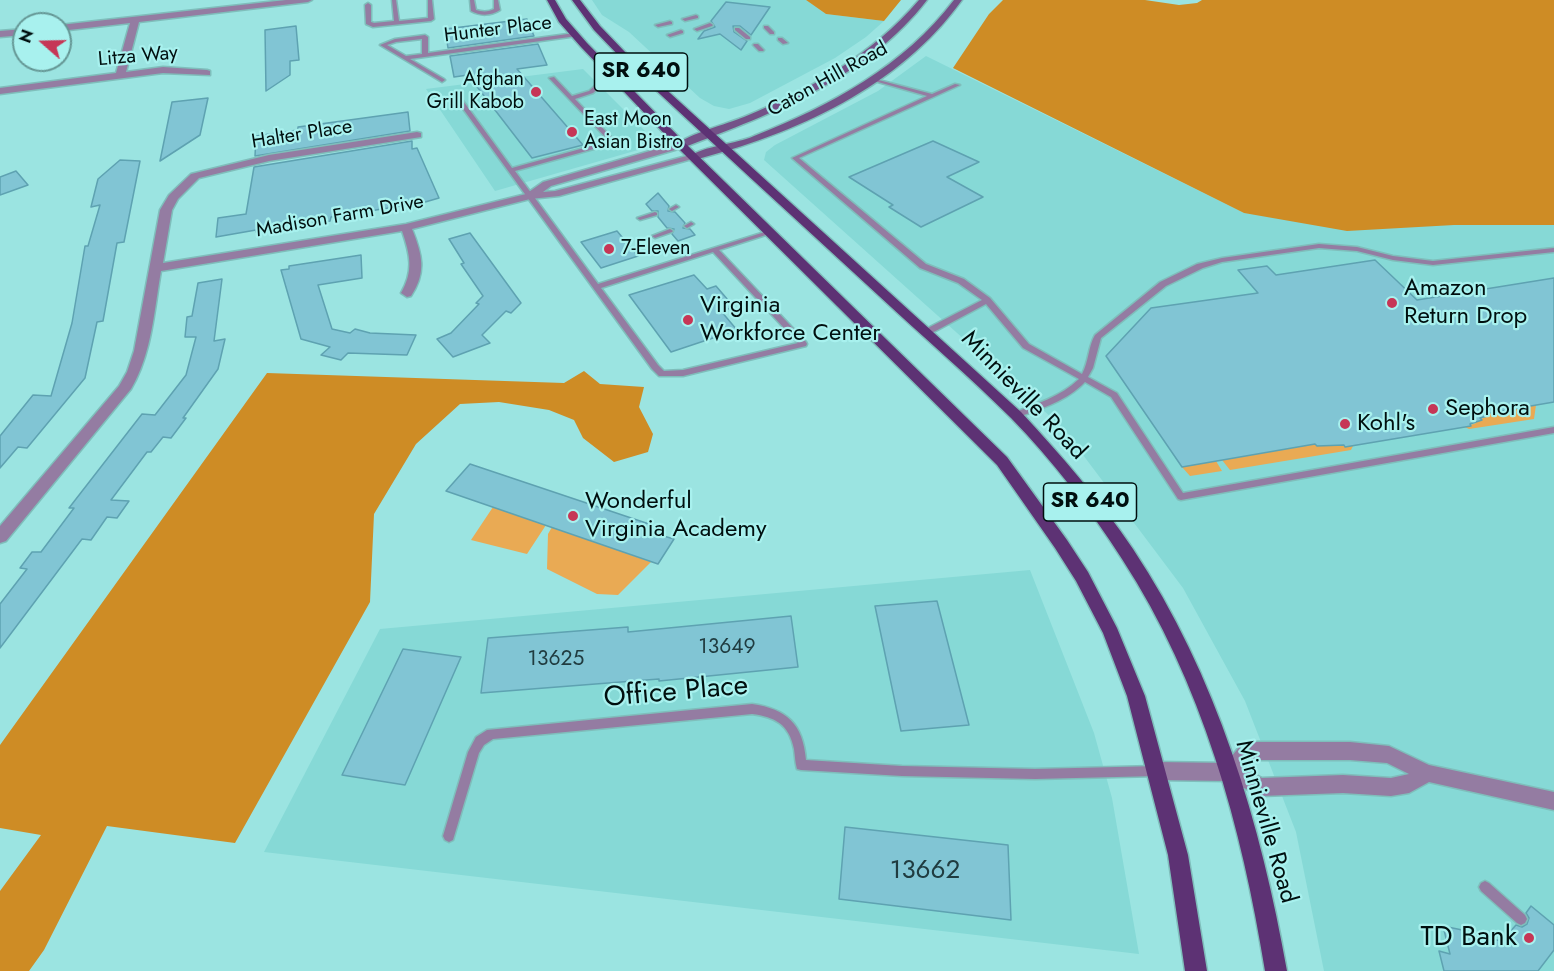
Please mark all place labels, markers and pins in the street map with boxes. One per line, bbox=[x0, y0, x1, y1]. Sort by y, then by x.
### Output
place label: Afghan Grill Kabob bbox=[427, 68, 524, 115]
marker: Afghan Grill Kabob bbox=[529, 85, 543, 99]
place label: East Moon Asian Bistro bbox=[584, 108, 683, 155]
marker: East Moon Asian Bistro bbox=[565, 125, 579, 139]
place label: 7-Eleven bbox=[621, 237, 691, 261]
marker: 7-Eleven bbox=[602, 242, 616, 256]
place label: Amazon Return Drop bbox=[1404, 275, 1527, 331]
place label: Virginia Workforce Center bbox=[700, 292, 880, 348]
marker: Amazon Return Drop bbox=[1385, 296, 1399, 310]
marker: Virginia Workforce Center bbox=[681, 313, 695, 327]
place label: Sephora bbox=[1445, 395, 1530, 423]
marker: Sephora bbox=[1426, 402, 1440, 416]
place label: Kohl's bbox=[1357, 410, 1415, 438]
marker: Kohl's bbox=[1338, 417, 1352, 431]
place label: Wonderful Virginia Academy bbox=[585, 488, 767, 544]
marker: Wonderful Virginia Academy bbox=[566, 509, 580, 523]
place label: TD Bank bbox=[1420, 921, 1517, 955]
marker: TD Bank bbox=[1522, 931, 1536, 945]

